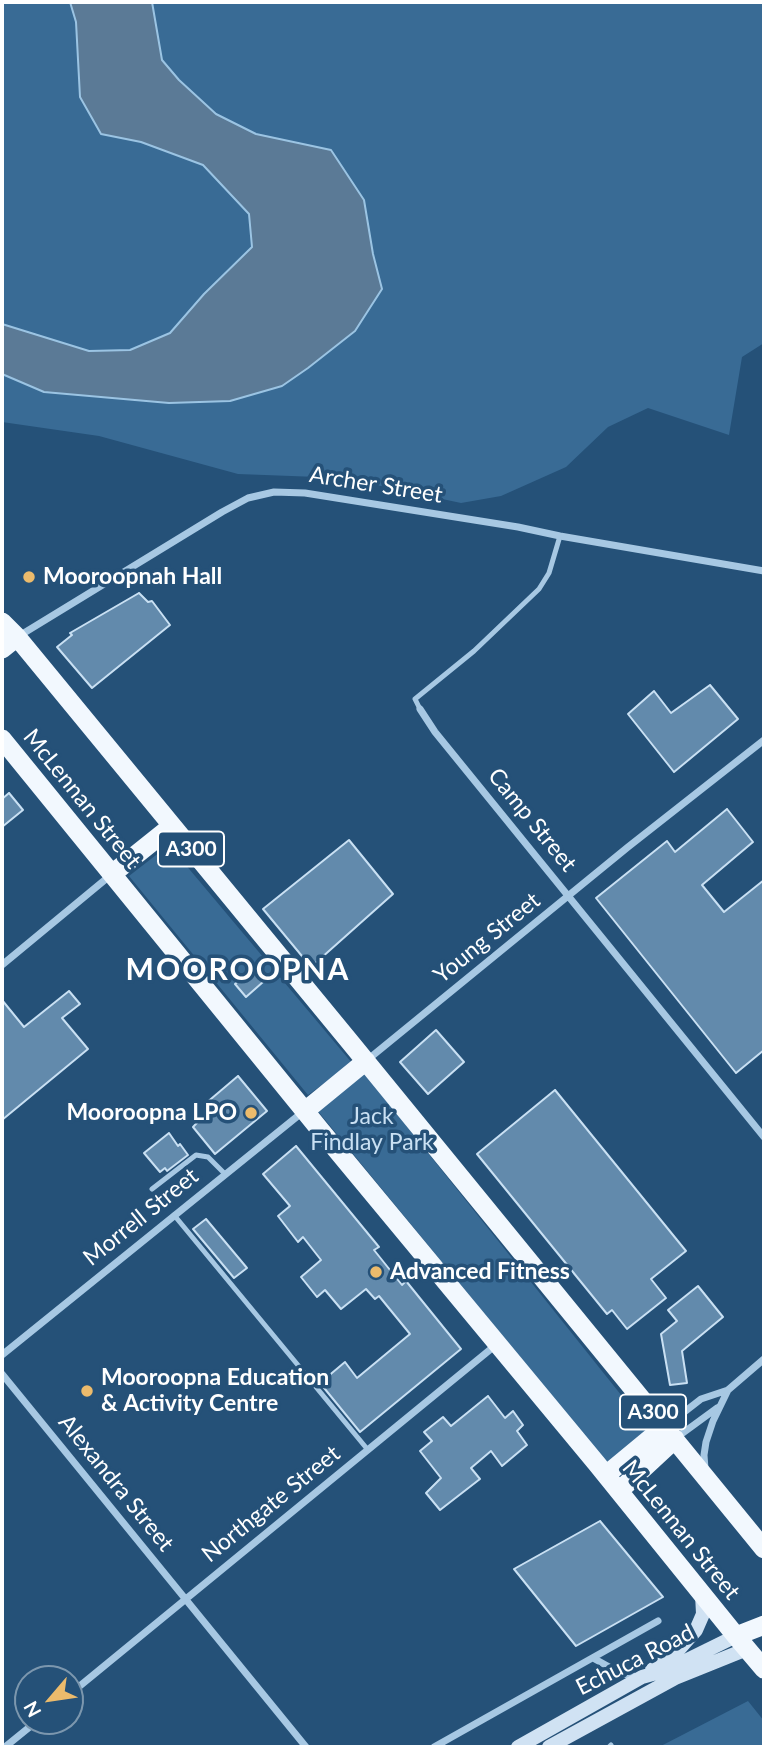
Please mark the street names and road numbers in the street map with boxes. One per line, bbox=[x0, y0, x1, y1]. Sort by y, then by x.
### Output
street label: Archer Street bbox=[308, 461, 444, 509]
street label: McLennan Street bbox=[17, 724, 147, 874]
street label: Camp Street bbox=[482, 763, 582, 877]
road number: A300 bbox=[158, 832, 224, 866]
street label: Young Street bbox=[428, 887, 546, 989]
street label: Morrell Street bbox=[78, 1162, 204, 1272]
road number: A300 bbox=[620, 1394, 686, 1430]
street label: Alexandra Street bbox=[53, 1409, 179, 1557]
street label: Northgate Street bbox=[196, 1440, 346, 1568]
street label: McLennan Street bbox=[616, 1455, 746, 1605]
street label: Echuca Road bbox=[571, 1618, 699, 1702]

